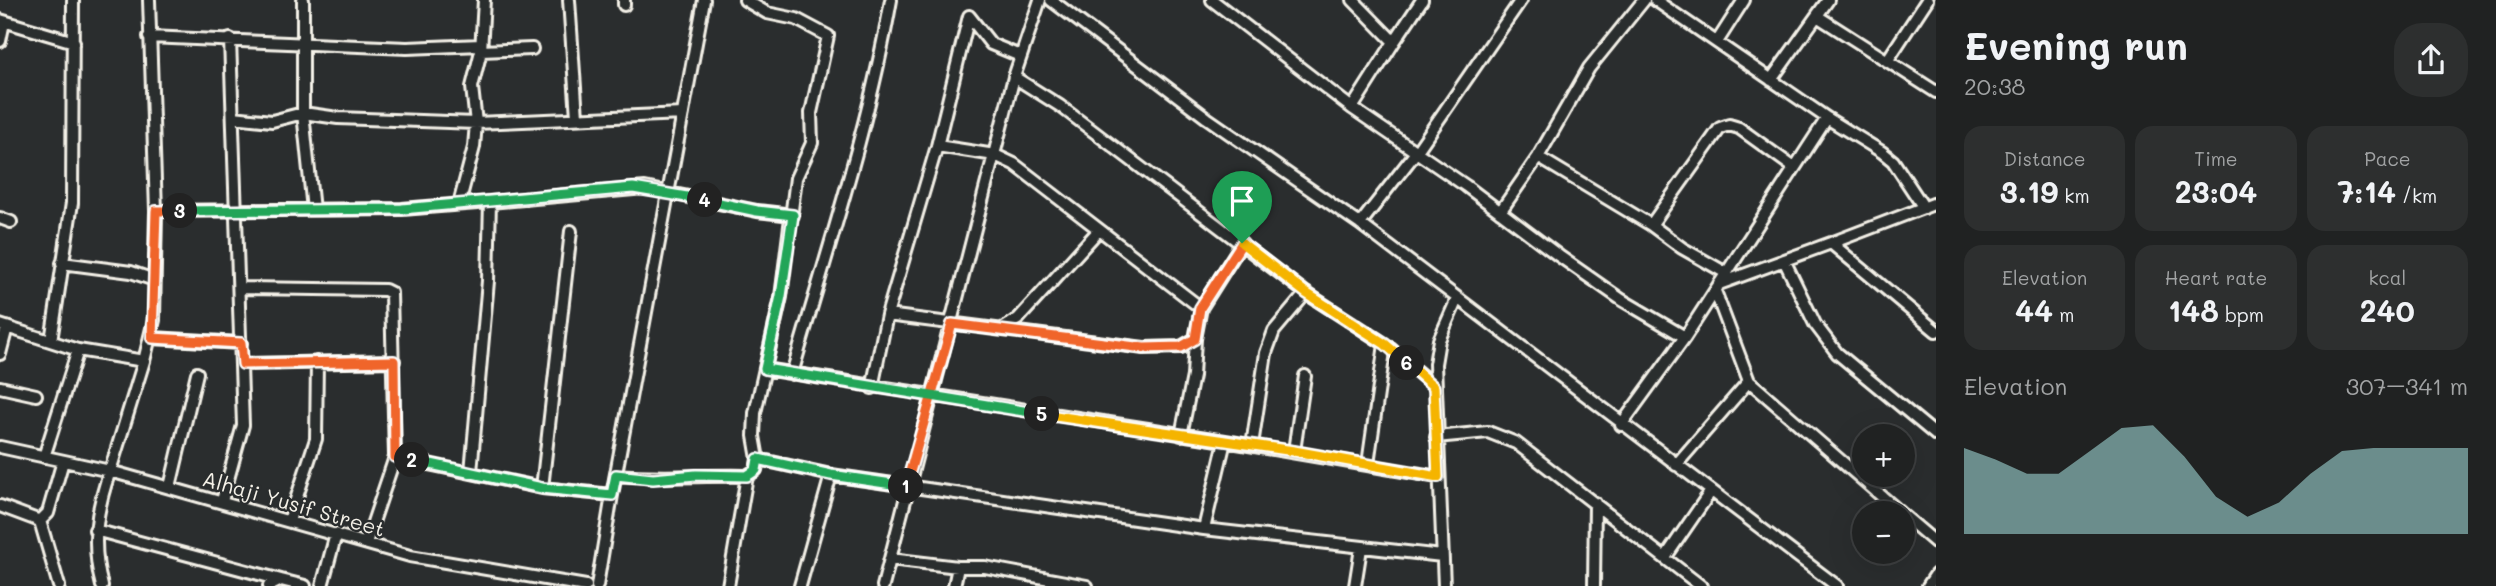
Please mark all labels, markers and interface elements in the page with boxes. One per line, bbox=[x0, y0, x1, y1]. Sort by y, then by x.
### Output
text: Evening run bbox=[1964, 20, 2188, 70]
button: share bbox=[2394, 23, 2468, 97]
text: 20:38 bbox=[1964, 71, 2026, 101]
text: Distance bbox=[2004, 146, 2086, 171]
text: Time bbox=[2194, 146, 2238, 171]
text: Pace bbox=[2364, 146, 2411, 171]
pin bbox=[1212, 171, 1272, 243]
text: 3.19 bbox=[2000, 171, 2058, 211]
text: 23:04 bbox=[2175, 171, 2257, 211]
text: 7:14 bbox=[2337, 171, 2396, 211]
pin: 4 bbox=[688, 182, 722, 218]
icon: arrive bbox=[1223, 182, 1261, 220]
text: km bbox=[2058, 183, 2090, 208]
text: /km bbox=[2396, 183, 2437, 208]
text: 4 bbox=[698, 187, 711, 212]
pin: 3 bbox=[162, 194, 198, 228]
text: 3 bbox=[174, 198, 185, 223]
text: Elevation bbox=[2002, 265, 2087, 290]
text: Heart rate bbox=[2165, 265, 2267, 290]
text: kcal bbox=[2368, 265, 2406, 290]
text: 44 bbox=[2015, 290, 2053, 330]
text: 148 bbox=[2168, 290, 2219, 330]
text: 240 bbox=[2360, 290, 2415, 330]
text: m bbox=[2053, 302, 2074, 327]
text: bpm bbox=[2219, 302, 2264, 327]
pin: 6 bbox=[1390, 346, 1424, 380]
text: 6 bbox=[1401, 350, 1412, 375]
text: Elevation bbox=[1964, 371, 2067, 401]
text: 307–341 m bbox=[2346, 371, 2468, 401]
pin: 5 bbox=[1024, 396, 1060, 432]
text: 5 bbox=[1036, 401, 1047, 426]
map controls bbox=[1852, 424, 1915, 564]
button: + bbox=[1852, 424, 1915, 487]
pin: 2 bbox=[394, 442, 430, 477]
text: 2 bbox=[406, 447, 417, 472]
street label: Alhaji Yusif Street bbox=[200, 464, 388, 542]
pin: 1 bbox=[888, 468, 923, 504]
text: 1 bbox=[901, 473, 910, 498]
button: − bbox=[1852, 501, 1915, 564]

